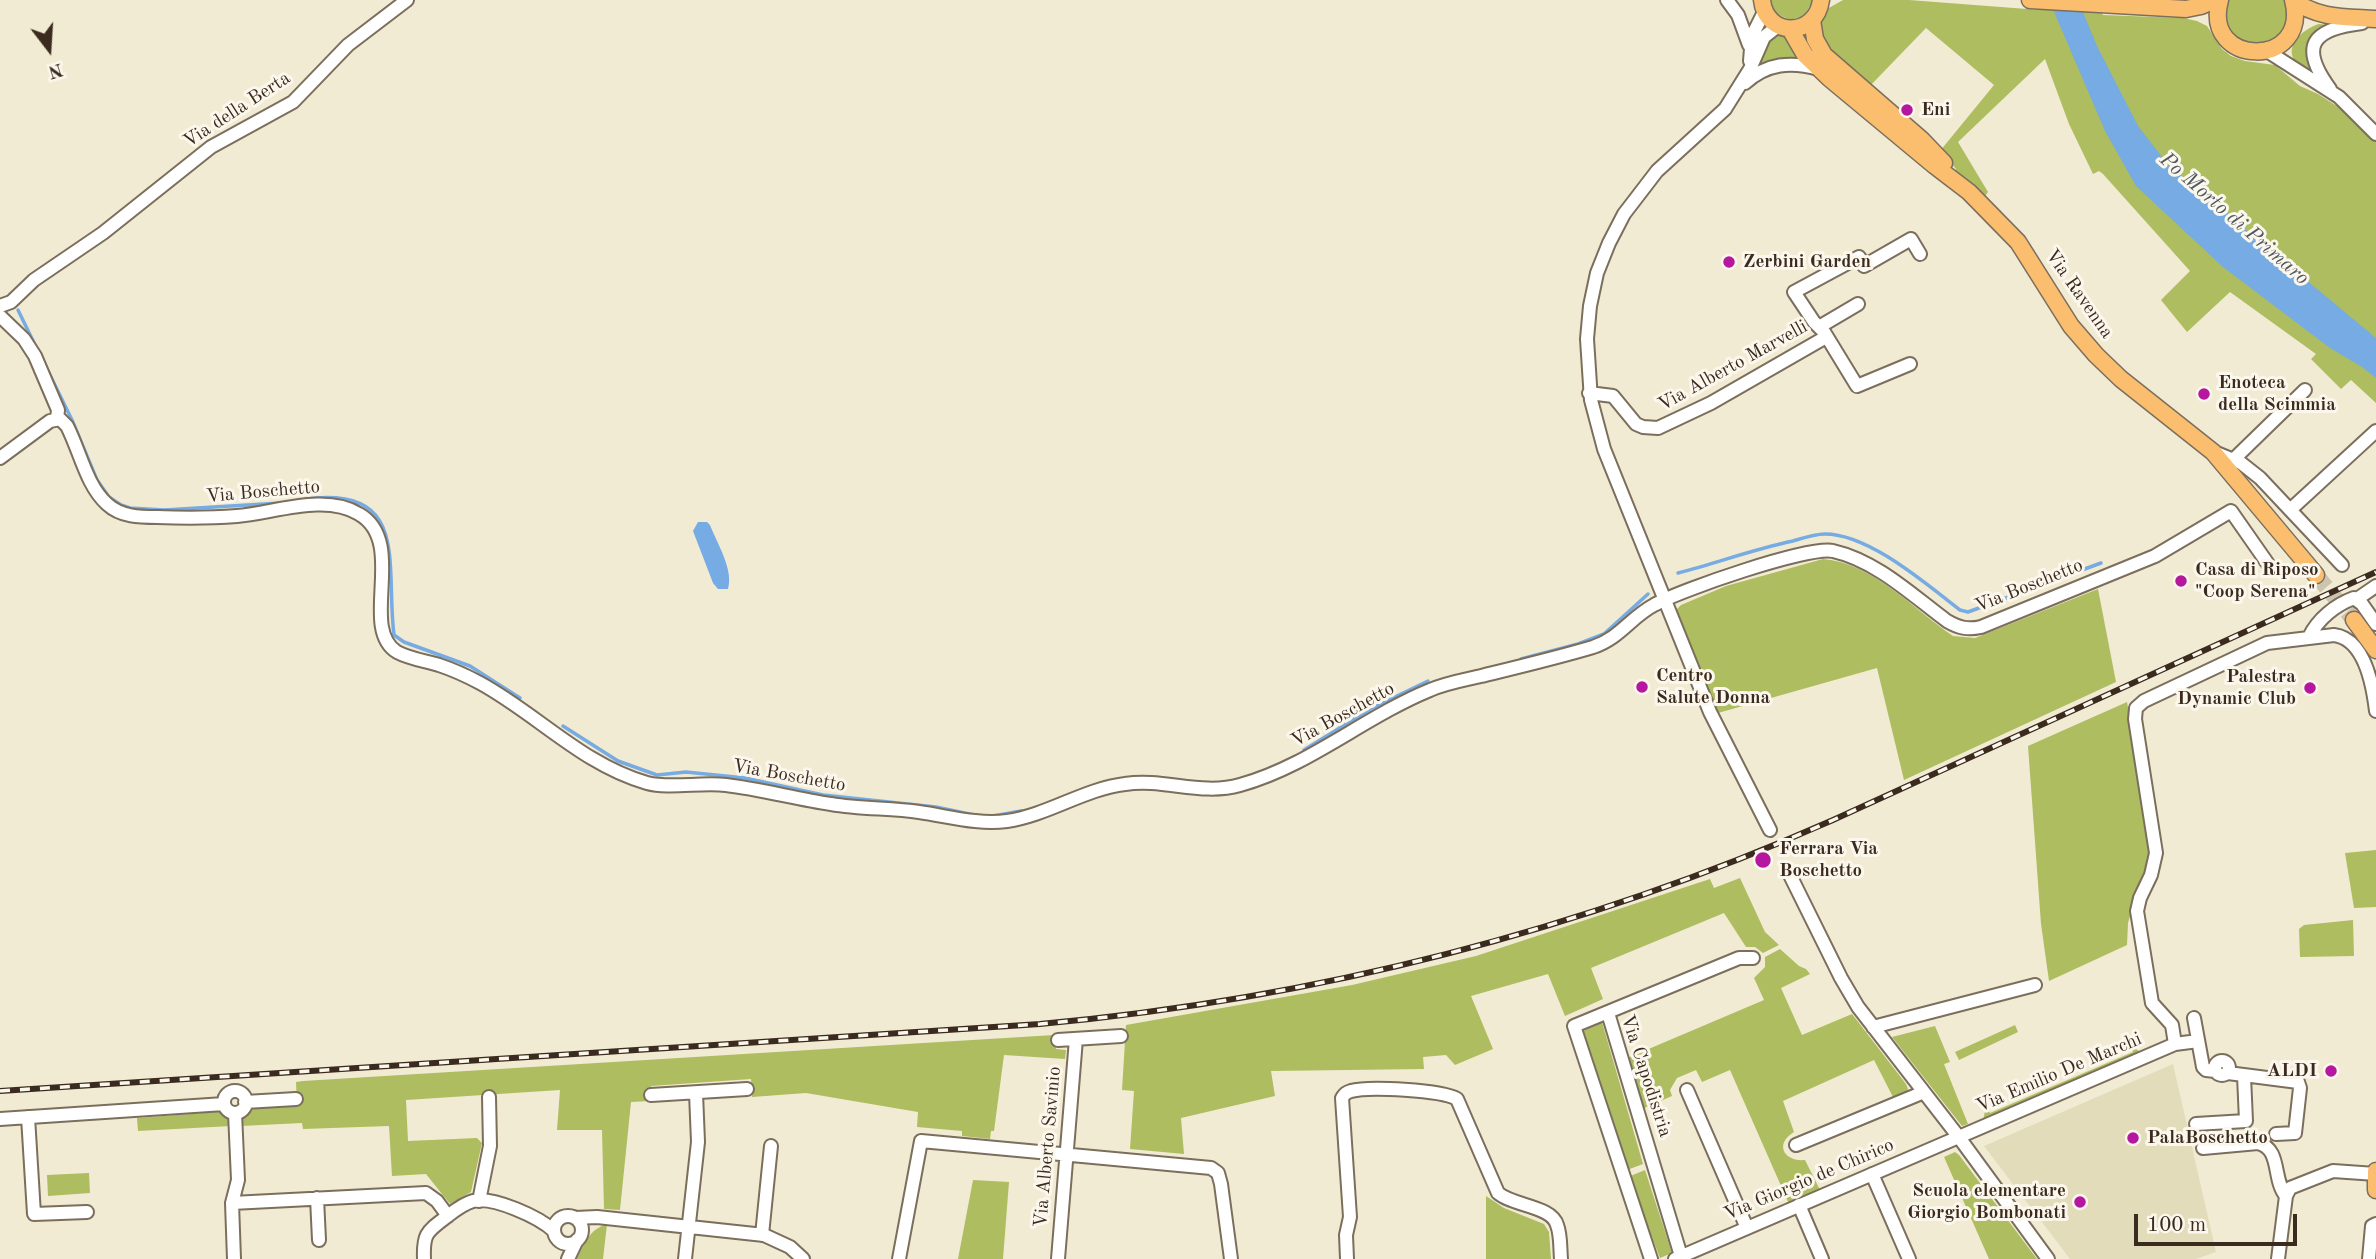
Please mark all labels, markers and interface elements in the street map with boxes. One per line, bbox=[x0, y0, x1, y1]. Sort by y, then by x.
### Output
north arrow bbox=[14, 14, 84, 84]
text: N bbox=[46, 58, 65, 81]
street label: Via della Berta bbox=[179, 67, 295, 153]
place label: Eni bbox=[1921, 99, 1950, 121]
marker: Eni bbox=[1899, 102, 1915, 118]
water label: Po Morto di Primaro bbox=[2154, 147, 2314, 291]
street label: Via Ravenna bbox=[2040, 245, 2118, 343]
place label: Zerbini Garden bbox=[1743, 251, 1871, 273]
marker: Zerbini Garden bbox=[1721, 254, 1737, 270]
street label: Via Alberto Marvelli bbox=[1654, 315, 1812, 417]
place label: Enoteca della Scimmia bbox=[2218, 372, 2336, 416]
marker: Enoteca della Scimmia bbox=[2196, 386, 2212, 402]
street label: Via Boschetto bbox=[205, 476, 321, 508]
street label: Via Boschetto bbox=[1972, 554, 2086, 618]
place label: Casa di Riposo "Coop Serena" bbox=[2195, 559, 2319, 603]
marker: Casa di Riposo "Coop Serena" bbox=[2173, 573, 2189, 589]
place label: Centro Salute Donna bbox=[1656, 665, 1770, 709]
place label: Palestra Dynamic Club bbox=[2177, 666, 2296, 710]
street label: Via Boschetto bbox=[1287, 677, 1399, 753]
marker: Centro Salute Donna bbox=[1634, 679, 1650, 695]
marker: Palestra Dynamic Club bbox=[2302, 680, 2318, 696]
street label: Via Boschetto bbox=[731, 755, 847, 797]
place label: Ferrara Via Boschetto bbox=[1779, 838, 1878, 882]
marker: Ferrara Via Boschetto bbox=[1753, 850, 1773, 870]
street label: Via Capodistria bbox=[1615, 1012, 1677, 1140]
street label: Via Emilio De Marchi bbox=[1973, 1028, 2145, 1118]
place label: ALDI bbox=[2267, 1060, 2317, 1082]
marker: ALDI bbox=[2323, 1063, 2339, 1079]
street label: Via Alberto Savinio bbox=[1030, 1066, 1066, 1228]
place label: PalaBoschetto bbox=[2147, 1127, 2268, 1149]
marker: PalaBoschetto bbox=[2125, 1130, 2141, 1146]
street label: Via Giorgio de Chirico bbox=[1720, 1134, 1898, 1226]
place label: Scuola elementare Giorgio Bombonati bbox=[1907, 1180, 2066, 1224]
marker: Scuola elementare Giorgio Bombonati bbox=[2072, 1194, 2088, 1210]
scale bar bbox=[2138, 1200, 2301, 1244]
text: 100 m bbox=[2147, 1215, 2206, 1236]

